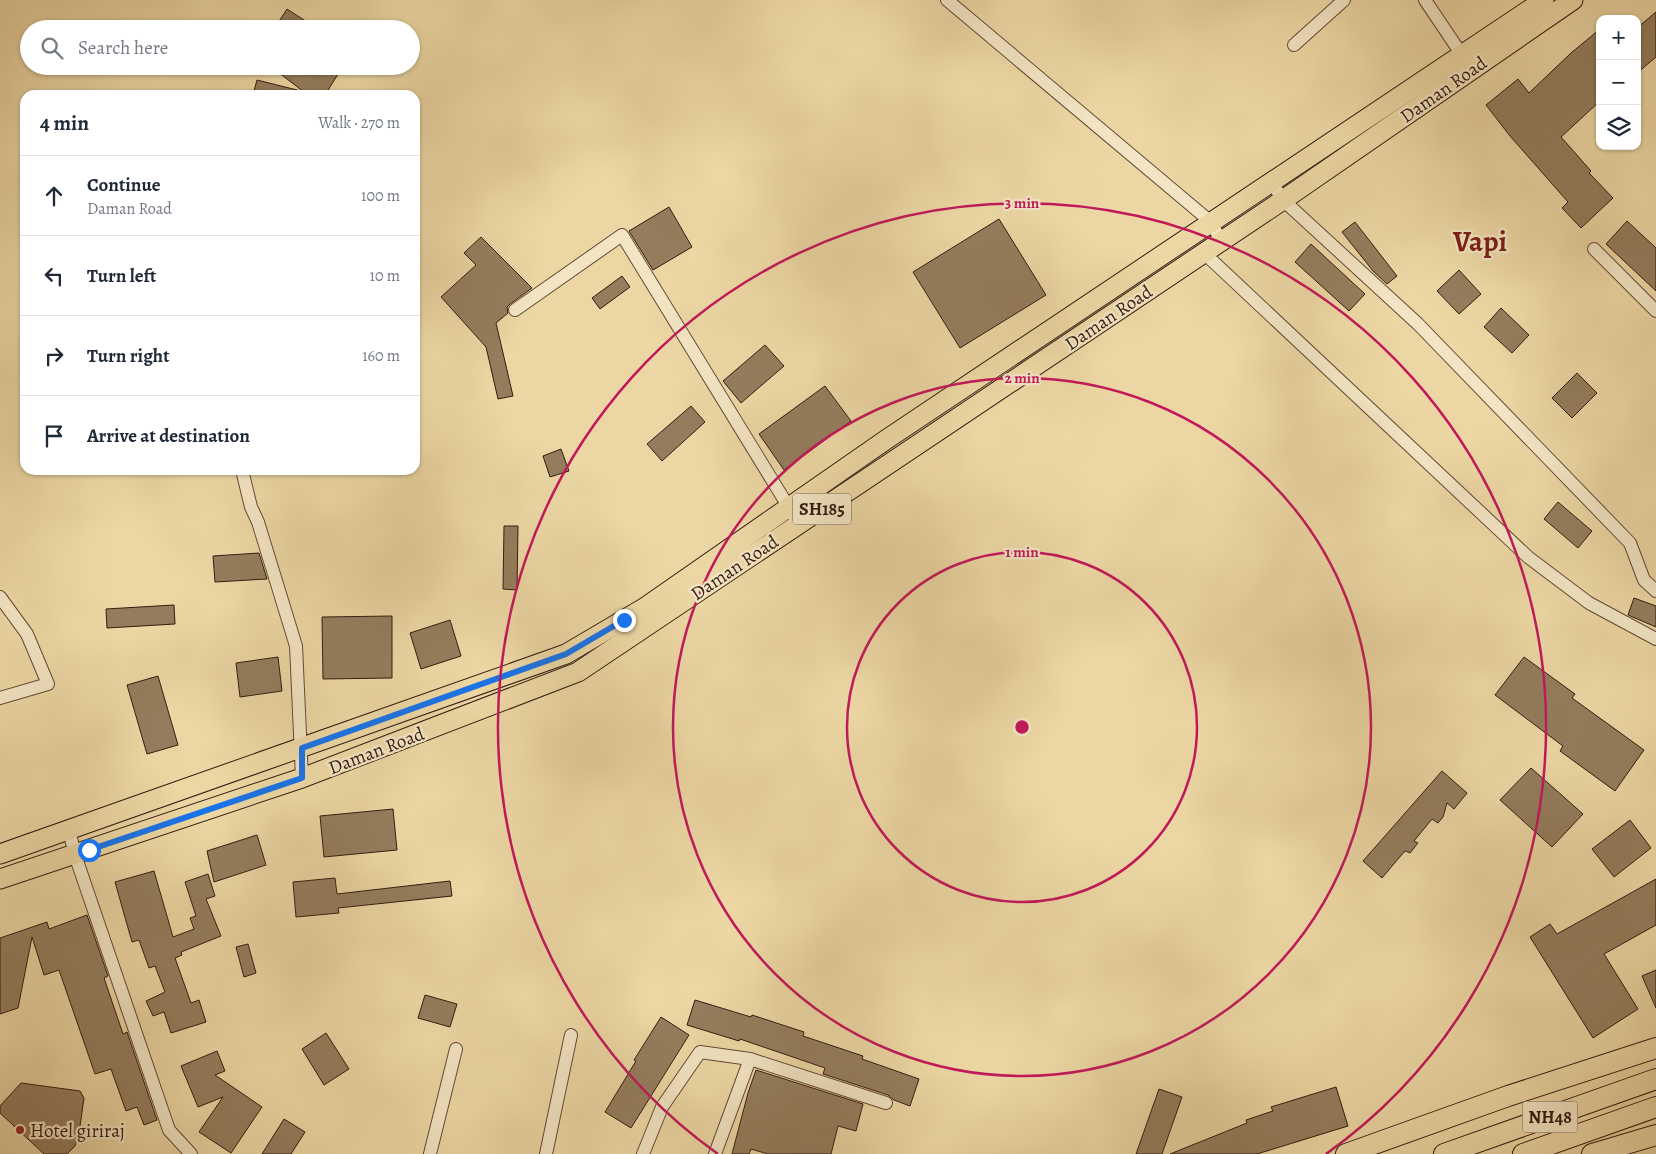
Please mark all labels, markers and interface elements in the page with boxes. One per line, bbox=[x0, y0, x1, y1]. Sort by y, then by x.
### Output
map controls bbox=[1596, 15, 1641, 150]
button: + bbox=[1596, 15, 1641, 60]
search box bbox=[20, 20, 420, 75]
icon: search bbox=[38, 34, 66, 62]
text: Search here bbox=[78, 35, 168, 61]
street label: Daman Road bbox=[1395, 50, 1493, 129]
button: − bbox=[1596, 60, 1641, 105]
button: layers bbox=[1596, 105, 1641, 150]
text: 4 min bbox=[40, 109, 89, 137]
text: Walk · 270 m bbox=[318, 112, 400, 134]
text: Continue bbox=[87, 172, 161, 198]
icon: ahead bbox=[40, 182, 68, 210]
text: 100 m bbox=[361, 185, 400, 207]
text: 3 min bbox=[1005, 193, 1040, 213]
text: Daman Road bbox=[87, 198, 172, 220]
district label: Vapi bbox=[1452, 222, 1507, 261]
icon: left bbox=[40, 262, 68, 290]
text: Turn left bbox=[87, 263, 156, 289]
text: 10 m bbox=[370, 265, 400, 287]
street label: Daman Road bbox=[1060, 278, 1158, 357]
icon: right bbox=[40, 342, 68, 370]
text: Turn right bbox=[87, 343, 169, 369]
text: 160 m bbox=[362, 345, 400, 367]
text: 2 min bbox=[1004, 368, 1040, 388]
icon: arrive bbox=[40, 422, 68, 450]
text: Arrive at destination bbox=[87, 423, 250, 449]
road number: SH185 bbox=[793, 494, 851, 524]
street label: Daman Road bbox=[686, 528, 784, 607]
text: 1 min bbox=[1005, 542, 1039, 562]
route end bbox=[613, 609, 636, 632]
centre of rings bbox=[1013, 718, 1031, 736]
street label: Daman Road bbox=[325, 720, 429, 781]
route start bbox=[78, 839, 101, 862]
road number: NH48 bbox=[1522, 1102, 1578, 1132]
place label: Hotel giriraj bbox=[30, 1118, 125, 1144]
marker: Hotel giriraj bbox=[14, 1124, 26, 1136]

